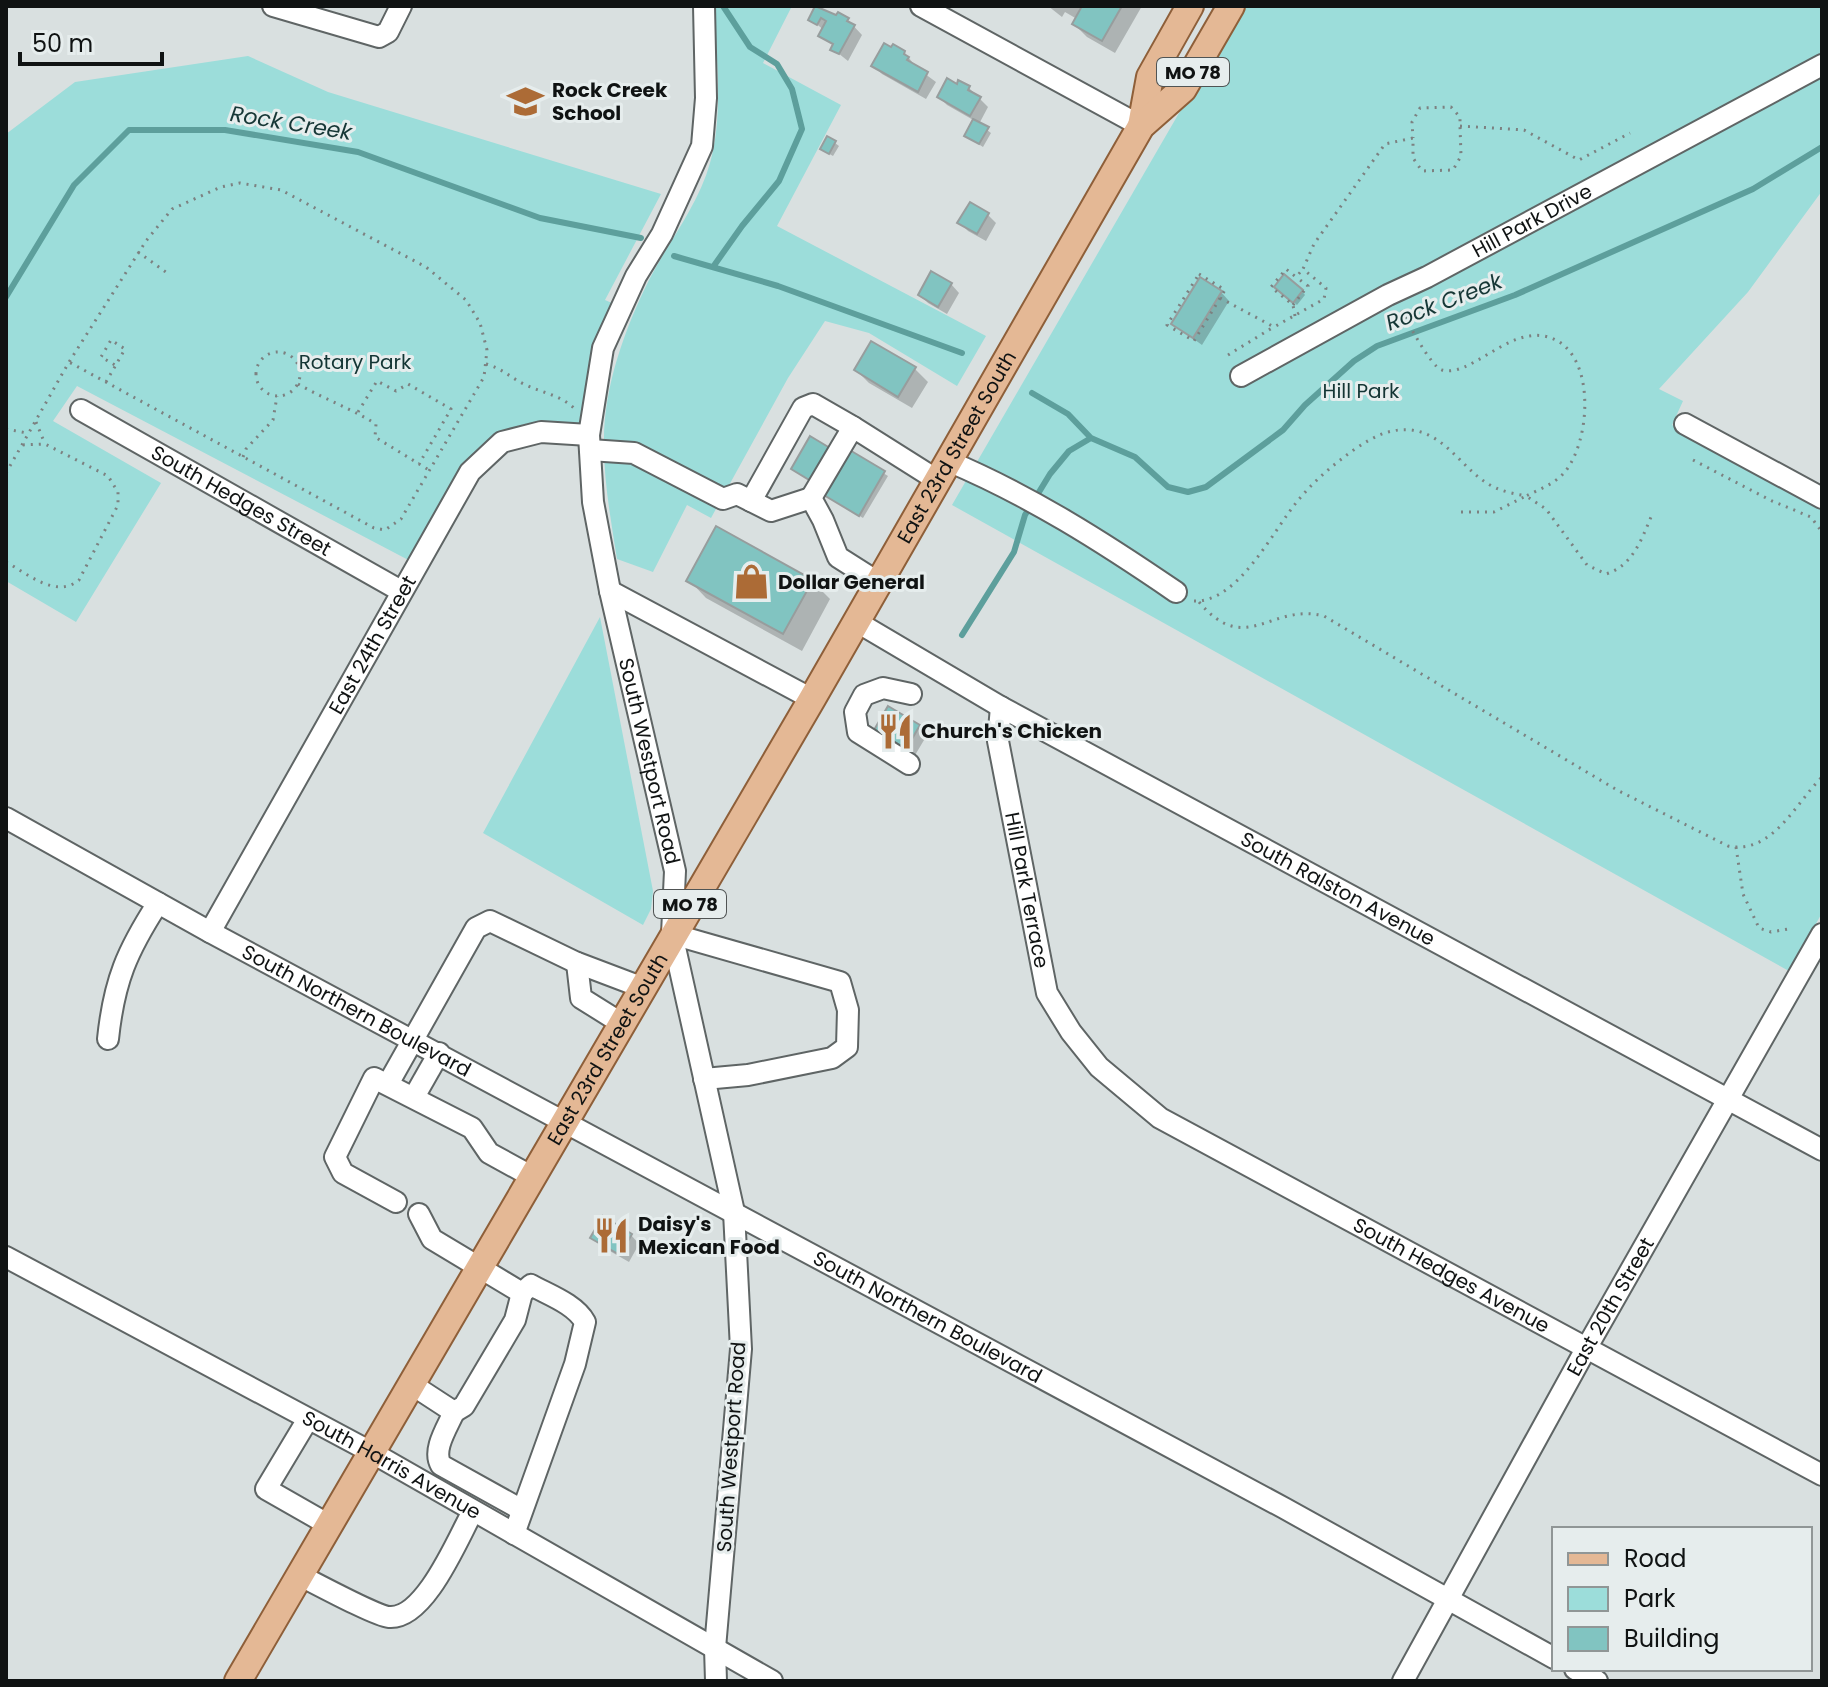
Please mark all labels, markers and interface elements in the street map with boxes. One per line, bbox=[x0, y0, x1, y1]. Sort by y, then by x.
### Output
scale bar bbox=[20, 16, 162, 66]
text: 50 m bbox=[32, 27, 93, 60]
road number: MO 78 bbox=[1157, 58, 1229, 86]
place label: Rock Creek School bbox=[552, 76, 668, 127]
school or university icon: Rock Creek School bbox=[507, 83, 545, 121]
water label: Rock Creek bbox=[228, 98, 356, 148]
street label: Hill Park Drive bbox=[1467, 177, 1597, 264]
water label: Rock Creek bbox=[1381, 265, 1508, 338]
street label: East 23rd Street South bbox=[890, 346, 1023, 548]
park label: Rotary Park bbox=[299, 348, 412, 376]
park label: Hill Park bbox=[1323, 377, 1400, 405]
street label: South Hedges Street bbox=[146, 438, 336, 563]
shop icon: Dollar General bbox=[733, 563, 771, 601]
place label: Dollar General bbox=[778, 568, 925, 596]
street label: East 24th Street bbox=[322, 570, 423, 719]
street label: South Westport Road bbox=[612, 655, 687, 867]
restaurant icon: Church's Chicken bbox=[876, 712, 914, 750]
place label: Church's Chicken bbox=[921, 717, 1102, 745]
street label: Hill Park Terrace bbox=[998, 810, 1056, 971]
street label: South Ralston Avenue bbox=[1236, 825, 1440, 953]
road number: MO 78 bbox=[654, 890, 726, 918]
street label: South Northern Boulevard bbox=[237, 938, 476, 1083]
street label: East 23rd Street South bbox=[540, 948, 674, 1150]
place label: Daisy's Mexican Food bbox=[638, 1210, 780, 1261]
street label: South Hedges Avenue bbox=[1348, 1211, 1555, 1340]
restaurant icon: Daisy's Mexican Food bbox=[593, 1216, 631, 1254]
street label: East 20th Street bbox=[1560, 1232, 1661, 1381]
street label: South Northern Boulevard bbox=[808, 1244, 1047, 1390]
street label: South Westport Road bbox=[710, 1341, 752, 1553]
street label: South Harris Avenue bbox=[297, 1404, 486, 1526]
legend bbox=[1552, 1527, 1812, 1671]
text: Road bbox=[1624, 1542, 1686, 1575]
text: Park bbox=[1624, 1582, 1676, 1615]
text: Building bbox=[1624, 1622, 1720, 1655]

